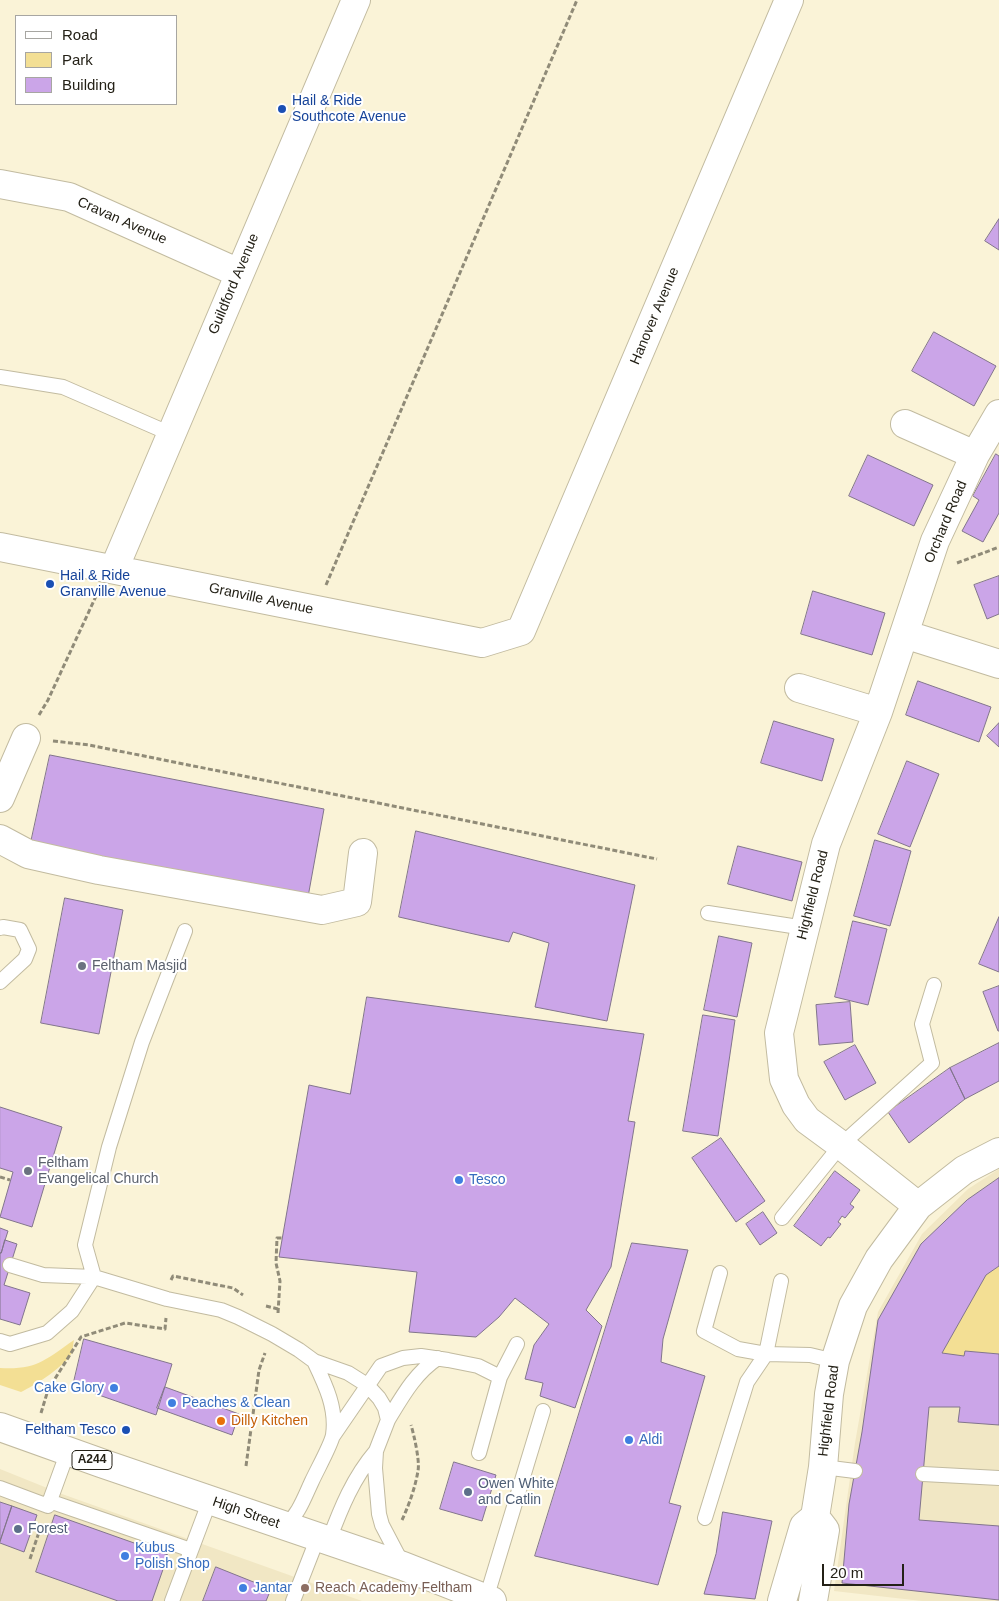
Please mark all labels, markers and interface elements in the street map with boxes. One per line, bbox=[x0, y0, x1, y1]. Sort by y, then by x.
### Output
legend bbox=[15, 15, 178, 105]
text: Road bbox=[62, 26, 98, 43]
text: Park bbox=[62, 51, 93, 68]
text: Building bbox=[62, 76, 115, 93]
place label: Hail & Ride Southcote Avenue bbox=[292, 93, 406, 125]
marker: Hail & Ride Southcote Avenue bbox=[276, 103, 288, 115]
street label: Cravan Avenue bbox=[75, 194, 169, 248]
street label: Guildford Avenue bbox=[205, 231, 263, 337]
street label: Hanover Avenue bbox=[627, 265, 683, 367]
street label: Orchard Road bbox=[921, 478, 971, 566]
place label: Hail & Ride Granville Avenue bbox=[60, 568, 166, 600]
marker: Hail & Ride Granville Avenue bbox=[44, 578, 56, 590]
street label: Granville Avenue bbox=[207, 580, 315, 618]
street label: Highfield Road bbox=[794, 848, 832, 942]
place label: Feltham Masjid bbox=[92, 958, 187, 974]
marker: Feltham Masjid bbox=[76, 960, 88, 972]
place label: Feltham Evangelical Church bbox=[38, 1155, 159, 1188]
marker: Feltham Evangelical Church bbox=[22, 1165, 34, 1177]
place label: Tesco bbox=[469, 1172, 506, 1188]
marker: Tesco bbox=[453, 1174, 465, 1186]
street label: Highfield Road bbox=[815, 1364, 843, 1458]
place label: Cake Glory bbox=[34, 1380, 104, 1396]
marker: Cake Glory bbox=[108, 1382, 120, 1394]
place label: Peaches & Clean bbox=[182, 1395, 290, 1411]
marker: Peaches & Clean bbox=[166, 1397, 178, 1409]
place label: Dilly Kitchen bbox=[231, 1413, 308, 1429]
marker: Dilly Kitchen bbox=[215, 1415, 227, 1427]
place label: Feltham Tesco bbox=[25, 1422, 116, 1438]
marker: Feltham Tesco bbox=[120, 1424, 132, 1436]
place label: Aldi bbox=[639, 1432, 662, 1448]
marker: Aldi bbox=[623, 1434, 635, 1446]
road number: A244 bbox=[72, 1450, 112, 1470]
place label: Owen White and Catlin bbox=[478, 1476, 554, 1508]
marker: Owen White and Catlin bbox=[462, 1486, 474, 1498]
street label: High Street bbox=[210, 1494, 282, 1532]
place label: Forest bbox=[28, 1521, 68, 1537]
marker: Forest bbox=[12, 1523, 24, 1535]
place label: Kubus Polish Shop bbox=[135, 1540, 210, 1572]
marker: Kubus Polish Shop bbox=[119, 1550, 131, 1562]
scale bar bbox=[824, 1554, 906, 1586]
text: 20 m bbox=[830, 1564, 863, 1581]
place label: Jantar bbox=[253, 1580, 292, 1596]
place label: Reach Academy Feltham bbox=[315, 1580, 472, 1596]
marker: Jantar bbox=[237, 1582, 249, 1594]
marker: Reach Academy Feltham bbox=[299, 1582, 311, 1594]

